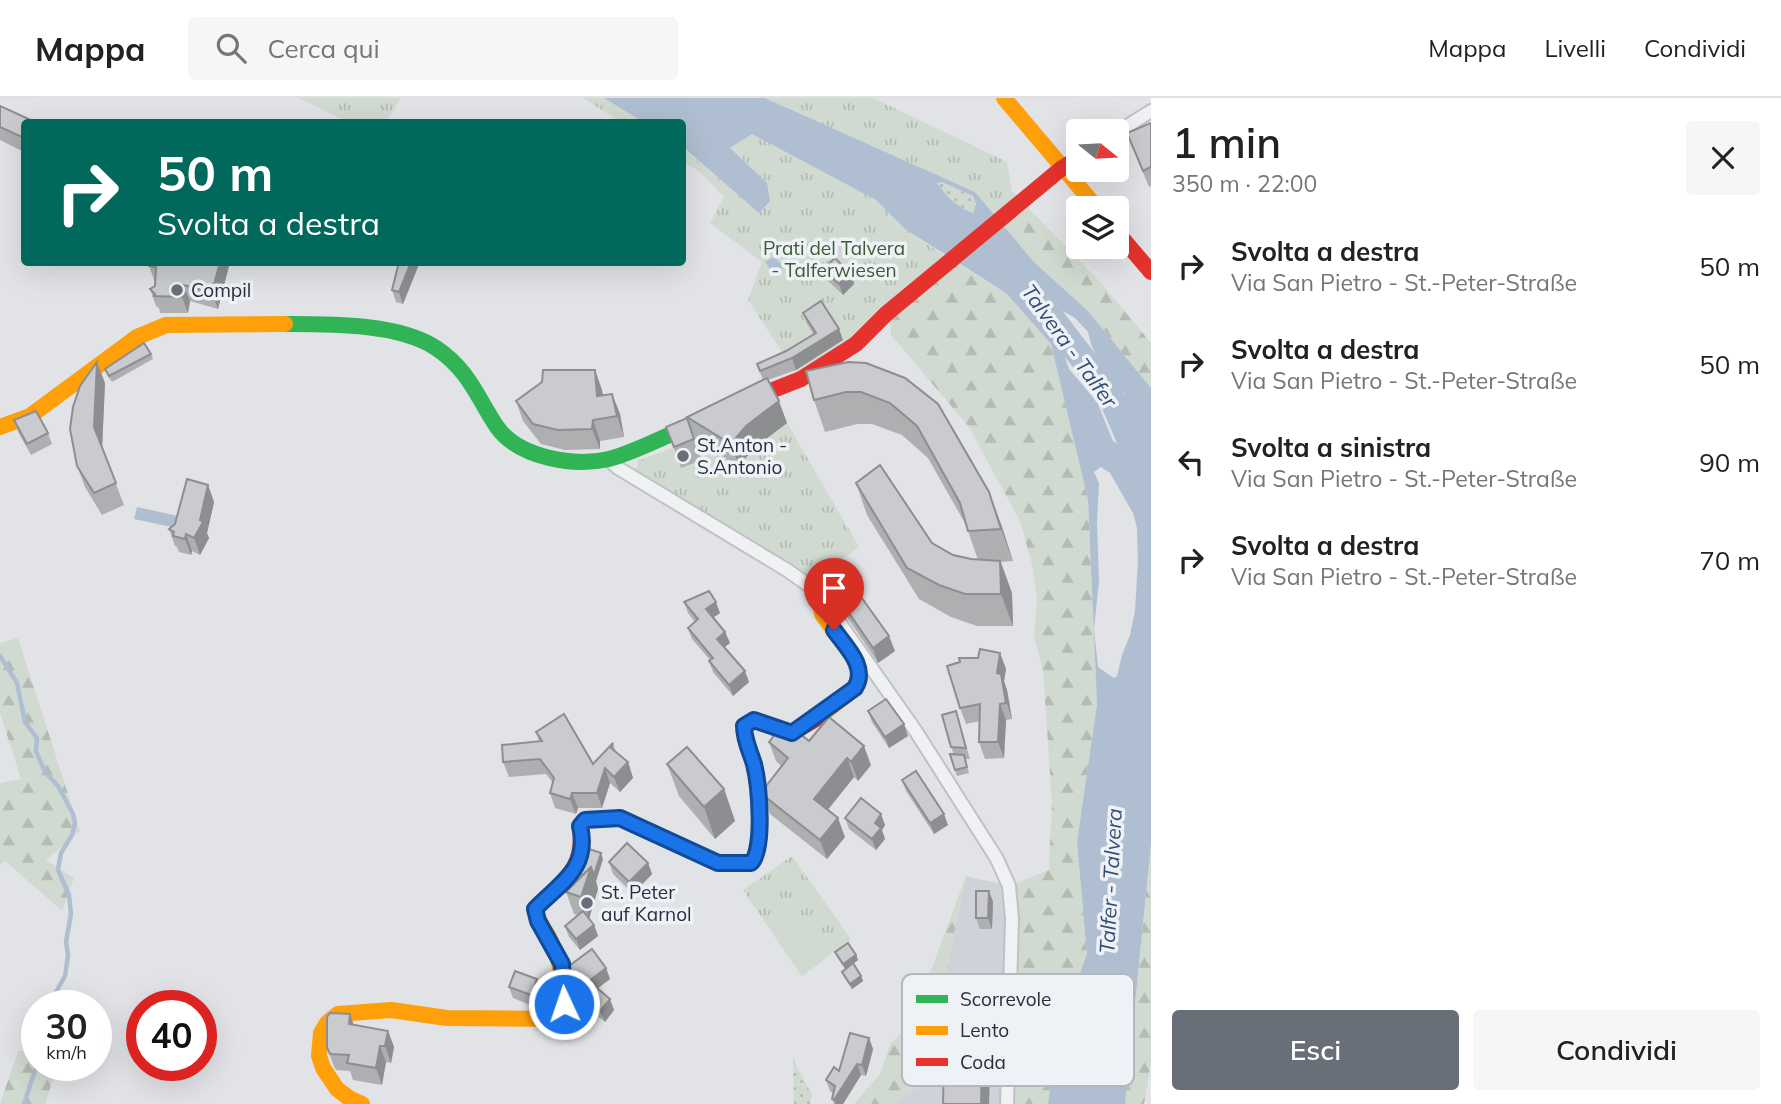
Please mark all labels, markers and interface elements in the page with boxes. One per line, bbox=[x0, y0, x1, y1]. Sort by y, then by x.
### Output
search box bbox=[188, 17, 678, 80]
text: Mappa bbox=[35, 28, 146, 69]
icon: search bbox=[212, 29, 250, 67]
text: Cerca qui bbox=[268, 32, 380, 65]
text: Mappa bbox=[1428, 33, 1506, 63]
text: Livelli bbox=[1544, 33, 1606, 63]
text: Condividi bbox=[1644, 33, 1746, 63]
text: 1 min bbox=[1172, 116, 1281, 169]
north arrow bbox=[1066, 119, 1129, 182]
map controls bbox=[1066, 119, 1129, 259]
button: close bbox=[1686, 121, 1760, 195]
text: 50 m bbox=[157, 142, 273, 203]
icon: right bbox=[42, 147, 133, 238]
text: 350 m · 22:00 bbox=[1172, 169, 1317, 198]
button: layers bbox=[1066, 196, 1129, 259]
text: Svolta a destra bbox=[157, 203, 380, 243]
text: Svolta a destra bbox=[1231, 235, 1419, 268]
park label: Prati del Talvera - Talferwiesen bbox=[763, 236, 905, 282]
icon: right bbox=[1172, 247, 1210, 285]
text: 50 m bbox=[1699, 250, 1760, 283]
text: Via San Pietro - St.-Peter-Straße bbox=[1231, 268, 1577, 297]
place label: Compil bbox=[191, 278, 251, 302]
water label: Talvera - Talfer bbox=[1016, 279, 1124, 413]
marker: Compil bbox=[169, 282, 185, 298]
text: Svolta a destra bbox=[1231, 333, 1419, 366]
icon: right bbox=[1172, 345, 1210, 383]
text: 50 m bbox=[1699, 348, 1760, 381]
text: Via San Pietro - St.-Peter-Straße bbox=[1231, 366, 1577, 395]
text: Svolta a sinistra bbox=[1231, 431, 1431, 464]
place label: St.Anton - S.Antonio bbox=[697, 433, 787, 479]
icon: left bbox=[1172, 443, 1210, 481]
text: 90 m bbox=[1699, 446, 1760, 479]
marker: St.Anton - S.Antonio bbox=[675, 448, 691, 464]
text: Via San Pietro - St.-Peter-Straße bbox=[1231, 464, 1577, 493]
text: Svolta a destra bbox=[1231, 529, 1419, 562]
icon: right bbox=[1172, 541, 1210, 579]
text: 70 m bbox=[1699, 544, 1760, 577]
pin bbox=[804, 558, 864, 630]
text: Via San Pietro - St.-Peter-Straße bbox=[1231, 562, 1577, 591]
icon: arrive bbox=[815, 569, 853, 607]
water label: Talfer - Talvera bbox=[1093, 808, 1127, 954]
place label: St. Peter auf Karnol bbox=[601, 880, 692, 926]
marker: St. Peter auf Karnol bbox=[579, 895, 595, 911]
position arrow bbox=[527, 967, 601, 1041]
legend bbox=[902, 974, 1134, 1086]
text: Scorrevole bbox=[960, 987, 1051, 1011]
speed limit sign: 40 bbox=[126, 990, 217, 1081]
text: 30 bbox=[45, 1004, 88, 1048]
button: Esci bbox=[1172, 1010, 1459, 1090]
button: Condividi bbox=[1473, 1010, 1760, 1090]
text: Lento bbox=[960, 1018, 1009, 1042]
text: km/h bbox=[46, 1041, 87, 1064]
text: Coda bbox=[960, 1050, 1006, 1074]

